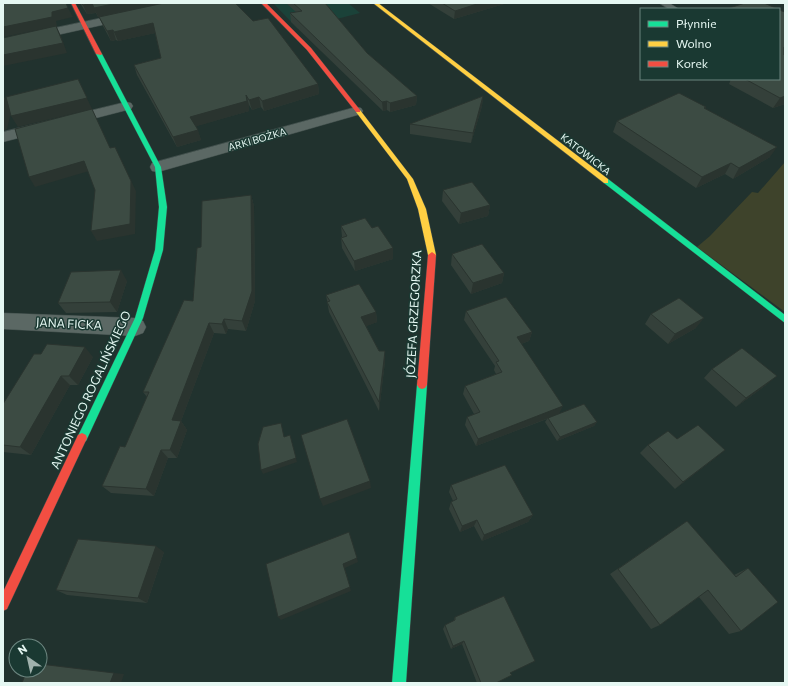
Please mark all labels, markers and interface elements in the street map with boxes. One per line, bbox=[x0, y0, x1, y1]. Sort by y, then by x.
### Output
legend bbox=[640, 8, 780, 80]
text: Płynnie bbox=[676, 16, 717, 30]
text: Wolno bbox=[676, 36, 712, 50]
text: Korek bbox=[676, 56, 709, 70]
street label: ARKI BOŻKA bbox=[227, 125, 287, 153]
street label: KATOWICKA bbox=[559, 131, 614, 177]
street label: JÓZEFA GRZEGORZKA bbox=[403, 250, 424, 378]
street label: ANTONIEGO ROGALIŃSKIEGO bbox=[47, 308, 133, 471]
street label: JANA FICKA bbox=[36, 314, 102, 333]
north arrow bbox=[8, 638, 48, 678]
text: N bbox=[15, 642, 29, 657]

